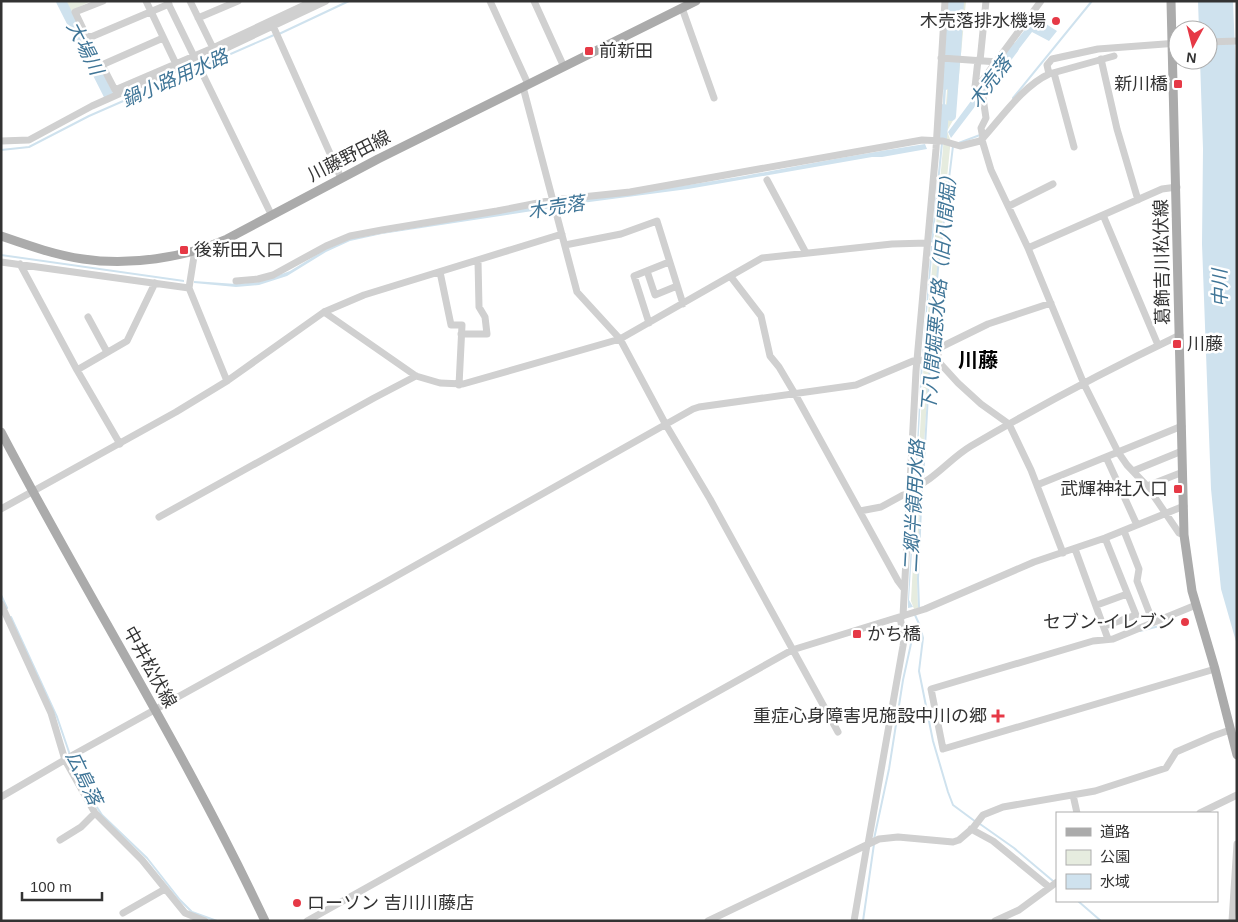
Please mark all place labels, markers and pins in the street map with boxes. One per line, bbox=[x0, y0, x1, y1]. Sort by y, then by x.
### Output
place label: 木売落排水機場 bbox=[920, 11, 1046, 31]
marker: 木売落排水機場 bbox=[1050, 15, 1062, 27]
place label: 前新田 bbox=[599, 41, 653, 61]
marker: 前新田 bbox=[583, 45, 595, 57]
place label: 新川橋 bbox=[1114, 74, 1168, 94]
marker: 新川橋 bbox=[1172, 78, 1184, 90]
place label: 後新田入口 bbox=[194, 240, 284, 260]
marker: 後新田入口 bbox=[178, 244, 190, 256]
place label: 川藤 bbox=[1187, 334, 1223, 354]
marker: 川藤 bbox=[1171, 338, 1183, 350]
place label: 武輝神社入口 bbox=[1060, 479, 1168, 499]
marker: 武輝神社入口 bbox=[1172, 483, 1184, 495]
place label: セブン-イレブン bbox=[1043, 612, 1175, 632]
marker: セブン-イレブン bbox=[1179, 616, 1191, 628]
place label: かち橋 bbox=[867, 624, 921, 644]
marker: かち橋 bbox=[851, 628, 863, 640]
place label: 重症心身障害児施設中川の郷 bbox=[753, 706, 987, 726]
marker: 重症心身障害児施設中川の郷 bbox=[991, 709, 1005, 723]
place label: ローソン 吉川川藤店 bbox=[307, 893, 474, 913]
marker: ローソン 吉川川藤店 bbox=[291, 897, 303, 909]

